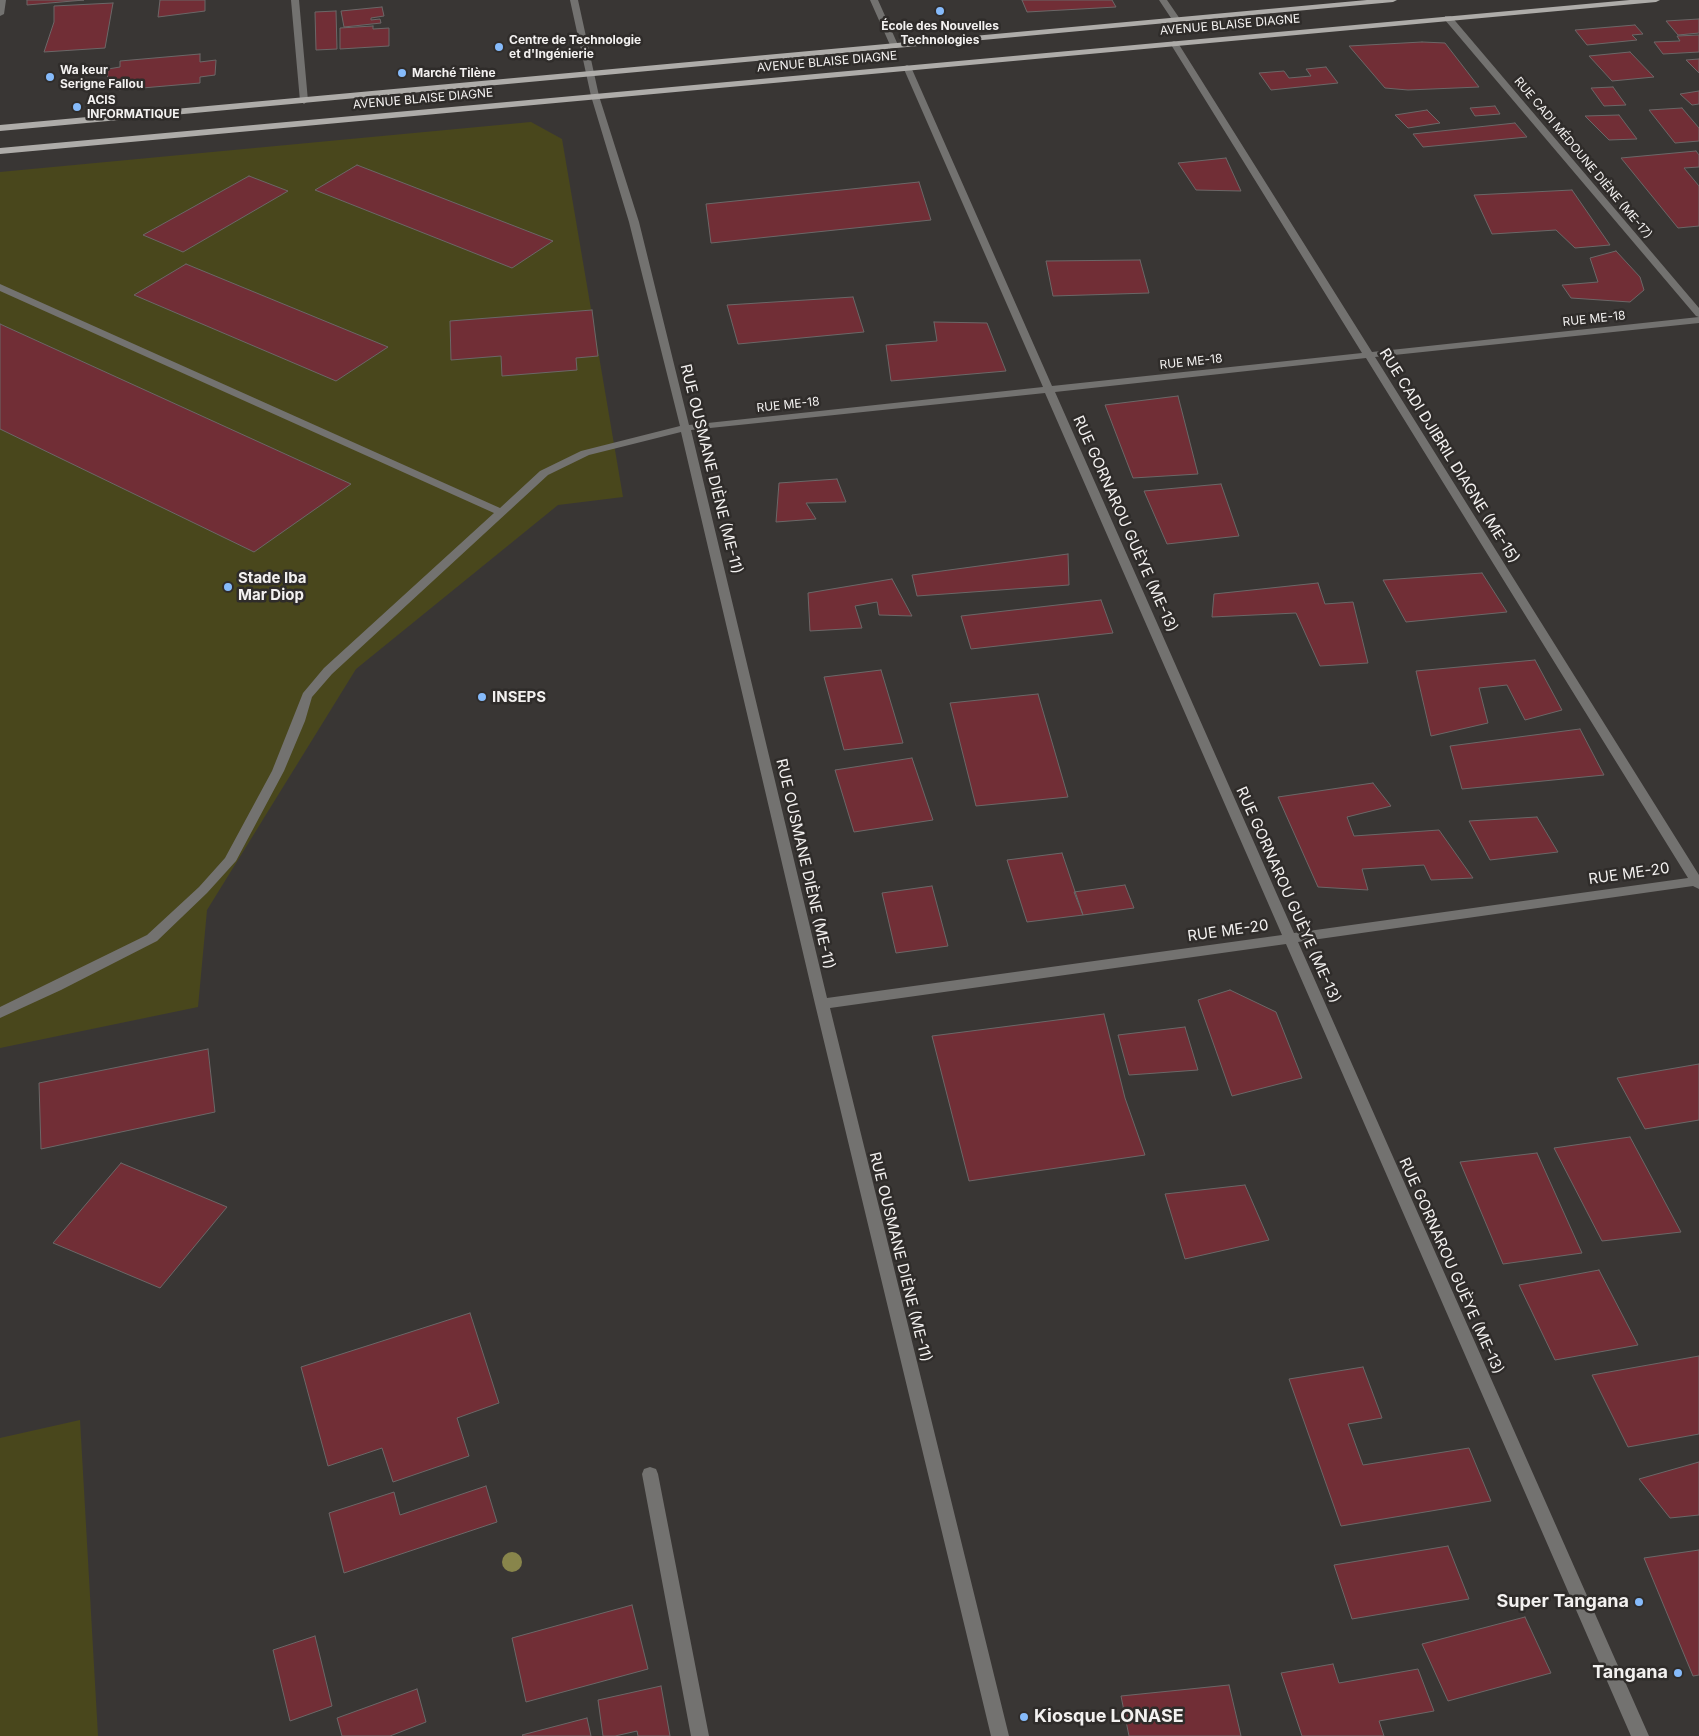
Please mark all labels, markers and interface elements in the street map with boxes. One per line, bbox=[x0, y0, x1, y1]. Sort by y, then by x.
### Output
marker: École des Nouvelles Technologies bbox=[934, 5, 946, 17]
street label: AVENUE BLAISE DIAGNE bbox=[1159, 12, 1301, 38]
place label: École des Nouvelles Technologies bbox=[881, 19, 999, 47]
place label: Centre de Technologie et d'Ingénierie bbox=[509, 33, 641, 61]
marker: Centre de Technologie et d'Ingénierie bbox=[493, 41, 505, 53]
street label: AVENUE BLAISE DIAGNE bbox=[756, 49, 898, 75]
place label: Wa keur Serigne Fallou bbox=[60, 63, 143, 91]
place label: Marché Tilène bbox=[412, 66, 496, 80]
marker: Marché Tilène bbox=[396, 67, 408, 79]
marker: Wa keur Serigne Fallou bbox=[44, 71, 56, 83]
street label: RUE CADI MÉDOUNE DIÈNE (ME-17) bbox=[1511, 74, 1655, 242]
street label: AVENUE BLAISE DIAGNE bbox=[352, 86, 494, 112]
place label: ACIS INFORMATIQUE bbox=[87, 93, 180, 121]
marker: ACIS INFORMATIQUE bbox=[71, 101, 83, 113]
street label: RUE ME-18 bbox=[1562, 309, 1626, 329]
street label: RUE CADI DJIBRIL DIAGNE (ME-15) bbox=[1375, 345, 1523, 567]
street label: RUE ME-18 bbox=[1159, 352, 1223, 372]
street label: RUE OUSMANE DIÈNE (ME-11) bbox=[676, 362, 746, 576]
street label: RUE ME-18 bbox=[756, 395, 820, 415]
street label: RUE GORNAROU GUÈYE (ME-13) bbox=[1069, 413, 1181, 635]
place label: Stade Iba Mar Diop bbox=[238, 569, 307, 604]
marker: Stade Iba Mar Diop bbox=[222, 581, 234, 593]
place label: INSEPS bbox=[492, 688, 546, 706]
marker: INSEPS bbox=[476, 691, 488, 703]
street label: RUE OUSMANE DIÈNE (ME-11) bbox=[772, 757, 838, 971]
street label: RUE GORNAROU GUÈYE (ME-13) bbox=[1232, 784, 1344, 1006]
street label: RUE ME-20 bbox=[1587, 859, 1671, 889]
street label: RUE ME-20 bbox=[1186, 916, 1270, 946]
street label: RUE OUSMANE DIÈNE (ME-11) bbox=[865, 1150, 935, 1364]
street label: RUE GORNAROU GUÈYE (ME-13) bbox=[1395, 1155, 1507, 1377]
place label: Super Tangana bbox=[1497, 1591, 1629, 1613]
marker: Super Tangana bbox=[1633, 1596, 1645, 1608]
place label: Tangana bbox=[1592, 1662, 1668, 1684]
marker: Tangana bbox=[1672, 1667, 1684, 1679]
place label: Kiosque LONASE bbox=[1034, 1706, 1184, 1728]
marker: Kiosque LONASE bbox=[1018, 1711, 1030, 1723]

